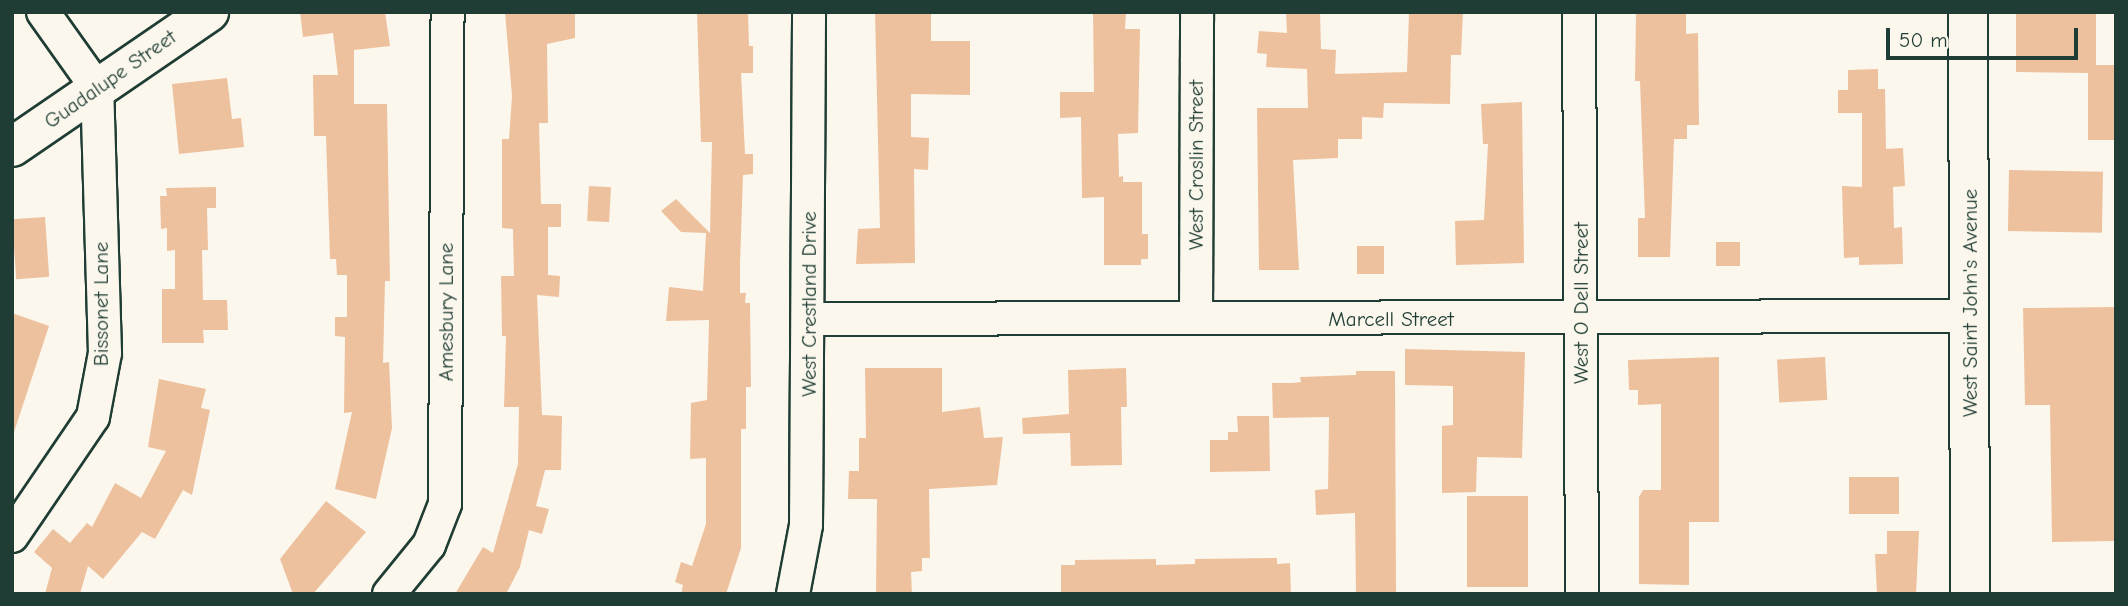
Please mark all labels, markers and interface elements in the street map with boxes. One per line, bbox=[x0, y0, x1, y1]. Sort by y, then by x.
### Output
scale bar bbox=[1890, 14, 2082, 58]
street label: Guadalupe Street bbox=[39, 24, 181, 134]
text: 50 m bbox=[1899, 28, 1948, 52]
street label: West Croslin Street bbox=[1183, 80, 1209, 250]
street label: West Saint John's Avenue bbox=[1957, 189, 1983, 417]
street label: West Crestland Drive bbox=[796, 211, 822, 397]
street label: West O Dell Street bbox=[1568, 222, 1594, 384]
street label: Bissonet Lane bbox=[88, 242, 114, 366]
street label: Amesbury Lane bbox=[433, 243, 459, 381]
street label: Marcell Street bbox=[1328, 306, 1454, 332]

